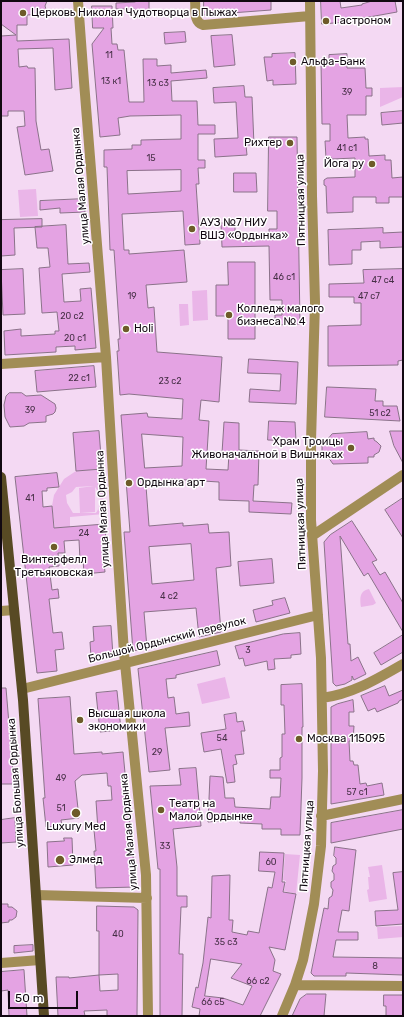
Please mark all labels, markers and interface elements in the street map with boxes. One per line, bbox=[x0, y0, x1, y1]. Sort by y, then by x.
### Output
place label: Церковь Николая Чудотворца в Пыжах bbox=[31, 6, 237, 20]
marker: Церковь Николая Чудотворца в Пыжах bbox=[18, 8, 28, 18]
place label: Гастроном bbox=[334, 14, 391, 28]
marker: Гастроном bbox=[321, 16, 331, 26]
house number: 11 bbox=[105, 50, 113, 60]
place label: Альфа-Банк bbox=[301, 55, 365, 69]
marker: Альфа-Банк bbox=[288, 57, 298, 67]
house number: 13 к1 bbox=[101, 76, 121, 86]
house number: 13 с3 bbox=[147, 78, 169, 88]
house number: 39 bbox=[342, 87, 352, 97]
street label: улица Малая Ордынка bbox=[69, 127, 93, 245]
place label: Рихтер bbox=[244, 136, 282, 150]
marker: Рихтер bbox=[285, 138, 295, 148]
house number: 41 с1 bbox=[337, 143, 357, 153]
house number: 15 bbox=[146, 153, 156, 163]
street label: Пятницкая улица bbox=[294, 154, 308, 246]
place label: Йога ру bbox=[324, 157, 364, 171]
marker: Йога ру bbox=[367, 159, 377, 169]
place label: АУЗ №7 НИУ ВШЭ «Ордынка» bbox=[200, 216, 288, 242]
marker: АУЗ №7 НИУ ВШЭ «Ордынка» bbox=[187, 224, 197, 234]
house number: 46 с1 bbox=[273, 272, 295, 282]
house number: 47 с4 bbox=[372, 275, 394, 285]
house number: 19 bbox=[127, 291, 137, 301]
house number: 47 с7 bbox=[358, 291, 380, 301]
place label: Колледж малого бизнеса № 4 bbox=[237, 302, 324, 328]
marker: Колледж малого бизнеса № 4 bbox=[224, 310, 234, 320]
house number: 20 с2 bbox=[60, 311, 84, 321]
place label: Holi bbox=[134, 322, 154, 336]
marker: Holi bbox=[121, 324, 131, 334]
house number: 20 с1 bbox=[64, 333, 86, 343]
house number: 22 с1 bbox=[68, 373, 90, 383]
house number: 23 с2 bbox=[158, 376, 182, 386]
house number: 39 bbox=[25, 405, 35, 415]
house number: 51 с2 bbox=[369, 408, 391, 418]
place label: Храм Троицы Живоначальной в Вишняках bbox=[192, 435, 343, 461]
marker: Храм Троицы Живоначальной в Вишняках bbox=[346, 443, 356, 453]
street label: улица Малая Ордынка bbox=[93, 450, 113, 568]
place label: Ордынка арт bbox=[137, 476, 205, 490]
marker: Ордынка арт bbox=[124, 478, 134, 488]
street label: Пятницкая улица bbox=[293, 478, 309, 570]
house number: 41 bbox=[25, 493, 35, 503]
house number: 24 bbox=[79, 528, 89, 538]
marker: Винтерфелл Третьяковская bbox=[49, 542, 59, 552]
place label: Винтерфелл Третьяковская bbox=[15, 553, 93, 579]
house number: 4 с2 bbox=[160, 591, 178, 601]
street label: Большой Ордынский переулок bbox=[87, 614, 247, 666]
house number: 3 bbox=[245, 645, 251, 655]
place label: Высшая школа экономики bbox=[88, 707, 166, 733]
marker: Высшая школа экономики bbox=[75, 715, 85, 725]
street label: улица Большая Ордынка bbox=[5, 718, 27, 848]
place label: Москва 115095 bbox=[307, 732, 385, 746]
house number: 54 bbox=[217, 733, 227, 743]
marker: Москва 115095 bbox=[294, 734, 304, 744]
house number: 29 bbox=[152, 747, 162, 757]
house number: 49 bbox=[56, 773, 66, 783]
street label: улица Малая Ордынка bbox=[117, 773, 141, 891]
house number: 57 с1 bbox=[347, 787, 367, 797]
place label: Театр на Малой Ордынке bbox=[169, 797, 253, 823]
street label: Пятницкая улица bbox=[297, 800, 317, 892]
house number: 51 bbox=[56, 803, 66, 813]
marker: Театр на Малой Ордынке bbox=[156, 805, 166, 815]
marker: Luxury Med bbox=[70, 807, 82, 819]
place label: Luxury Med bbox=[46, 820, 106, 834]
house number: 33 bbox=[160, 841, 170, 851]
place label: Элмед bbox=[69, 853, 103, 867]
marker: Элмед bbox=[54, 854, 66, 866]
house number: 60 bbox=[265, 857, 277, 867]
house number: 40 bbox=[112, 929, 124, 939]
house number: 35 с3 bbox=[214, 937, 238, 947]
house number: 8 bbox=[372, 961, 378, 971]
house number: 66 с2 bbox=[246, 976, 270, 986]
scale bar bbox=[10, 983, 80, 1009]
text: 50 m bbox=[15, 991, 43, 1005]
house number: 66 с5 bbox=[201, 997, 225, 1007]

